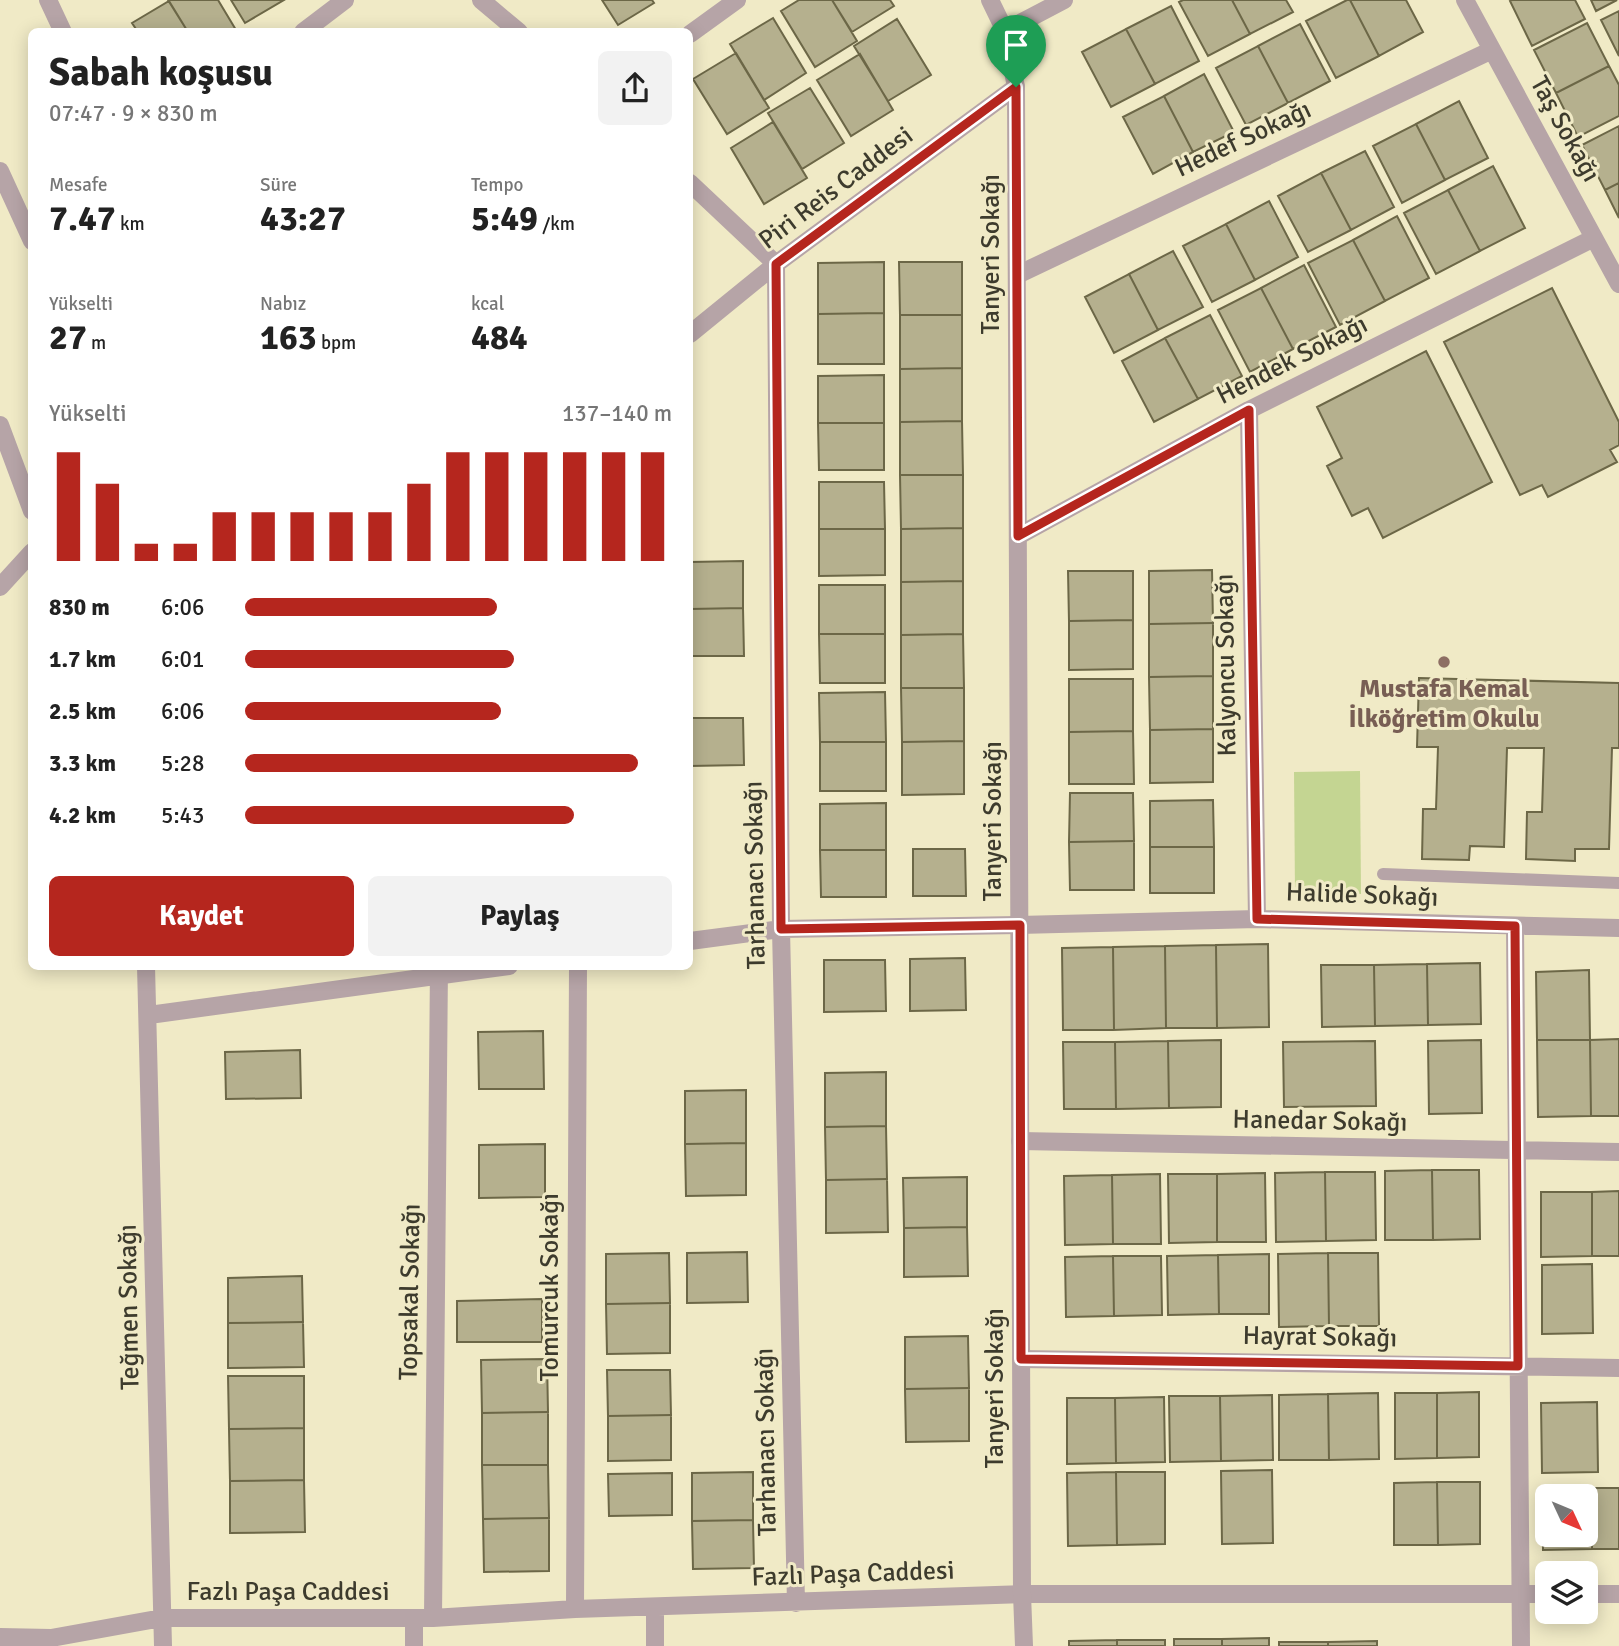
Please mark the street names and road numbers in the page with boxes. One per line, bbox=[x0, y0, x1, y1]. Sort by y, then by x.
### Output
street label: Taş Sokağı bbox=[1523, 71, 1607, 187]
street label: Hedef Sokağı bbox=[1170, 94, 1316, 184]
street label: Piri Reis Caddesi bbox=[753, 120, 919, 256]
street label: Tanyeri Sokağı bbox=[975, 174, 1007, 334]
street label: Hendek Sokağı bbox=[1211, 308, 1373, 412]
street label: Kalyoncu Sokağı bbox=[1208, 573, 1244, 757]
street label: Tanyeri Sokağı bbox=[977, 741, 1009, 901]
street label: Tarhanacı Sokağı bbox=[737, 781, 773, 969]
street label: Halide Sokağı bbox=[1285, 876, 1439, 914]
street label: Hanedar Sokağı bbox=[1232, 1103, 1408, 1139]
street label: Tomurcuk Sokağı bbox=[534, 1193, 566, 1381]
street label: Topsakal Sokağı bbox=[392, 1203, 428, 1381]
street label: Teğmen Sokağı bbox=[112, 1224, 146, 1390]
street label: Tanyeri Sokağı bbox=[979, 1308, 1011, 1468]
street label: Hayrat Sokağı bbox=[1242, 1320, 1398, 1354]
street label: Tarhanacı Sokağı bbox=[748, 1348, 784, 1536]
street label: Fazlı Paşa Caddesi bbox=[751, 1554, 955, 1594]
street label: Fazlı Paşa Caddesi bbox=[186, 1576, 390, 1608]

